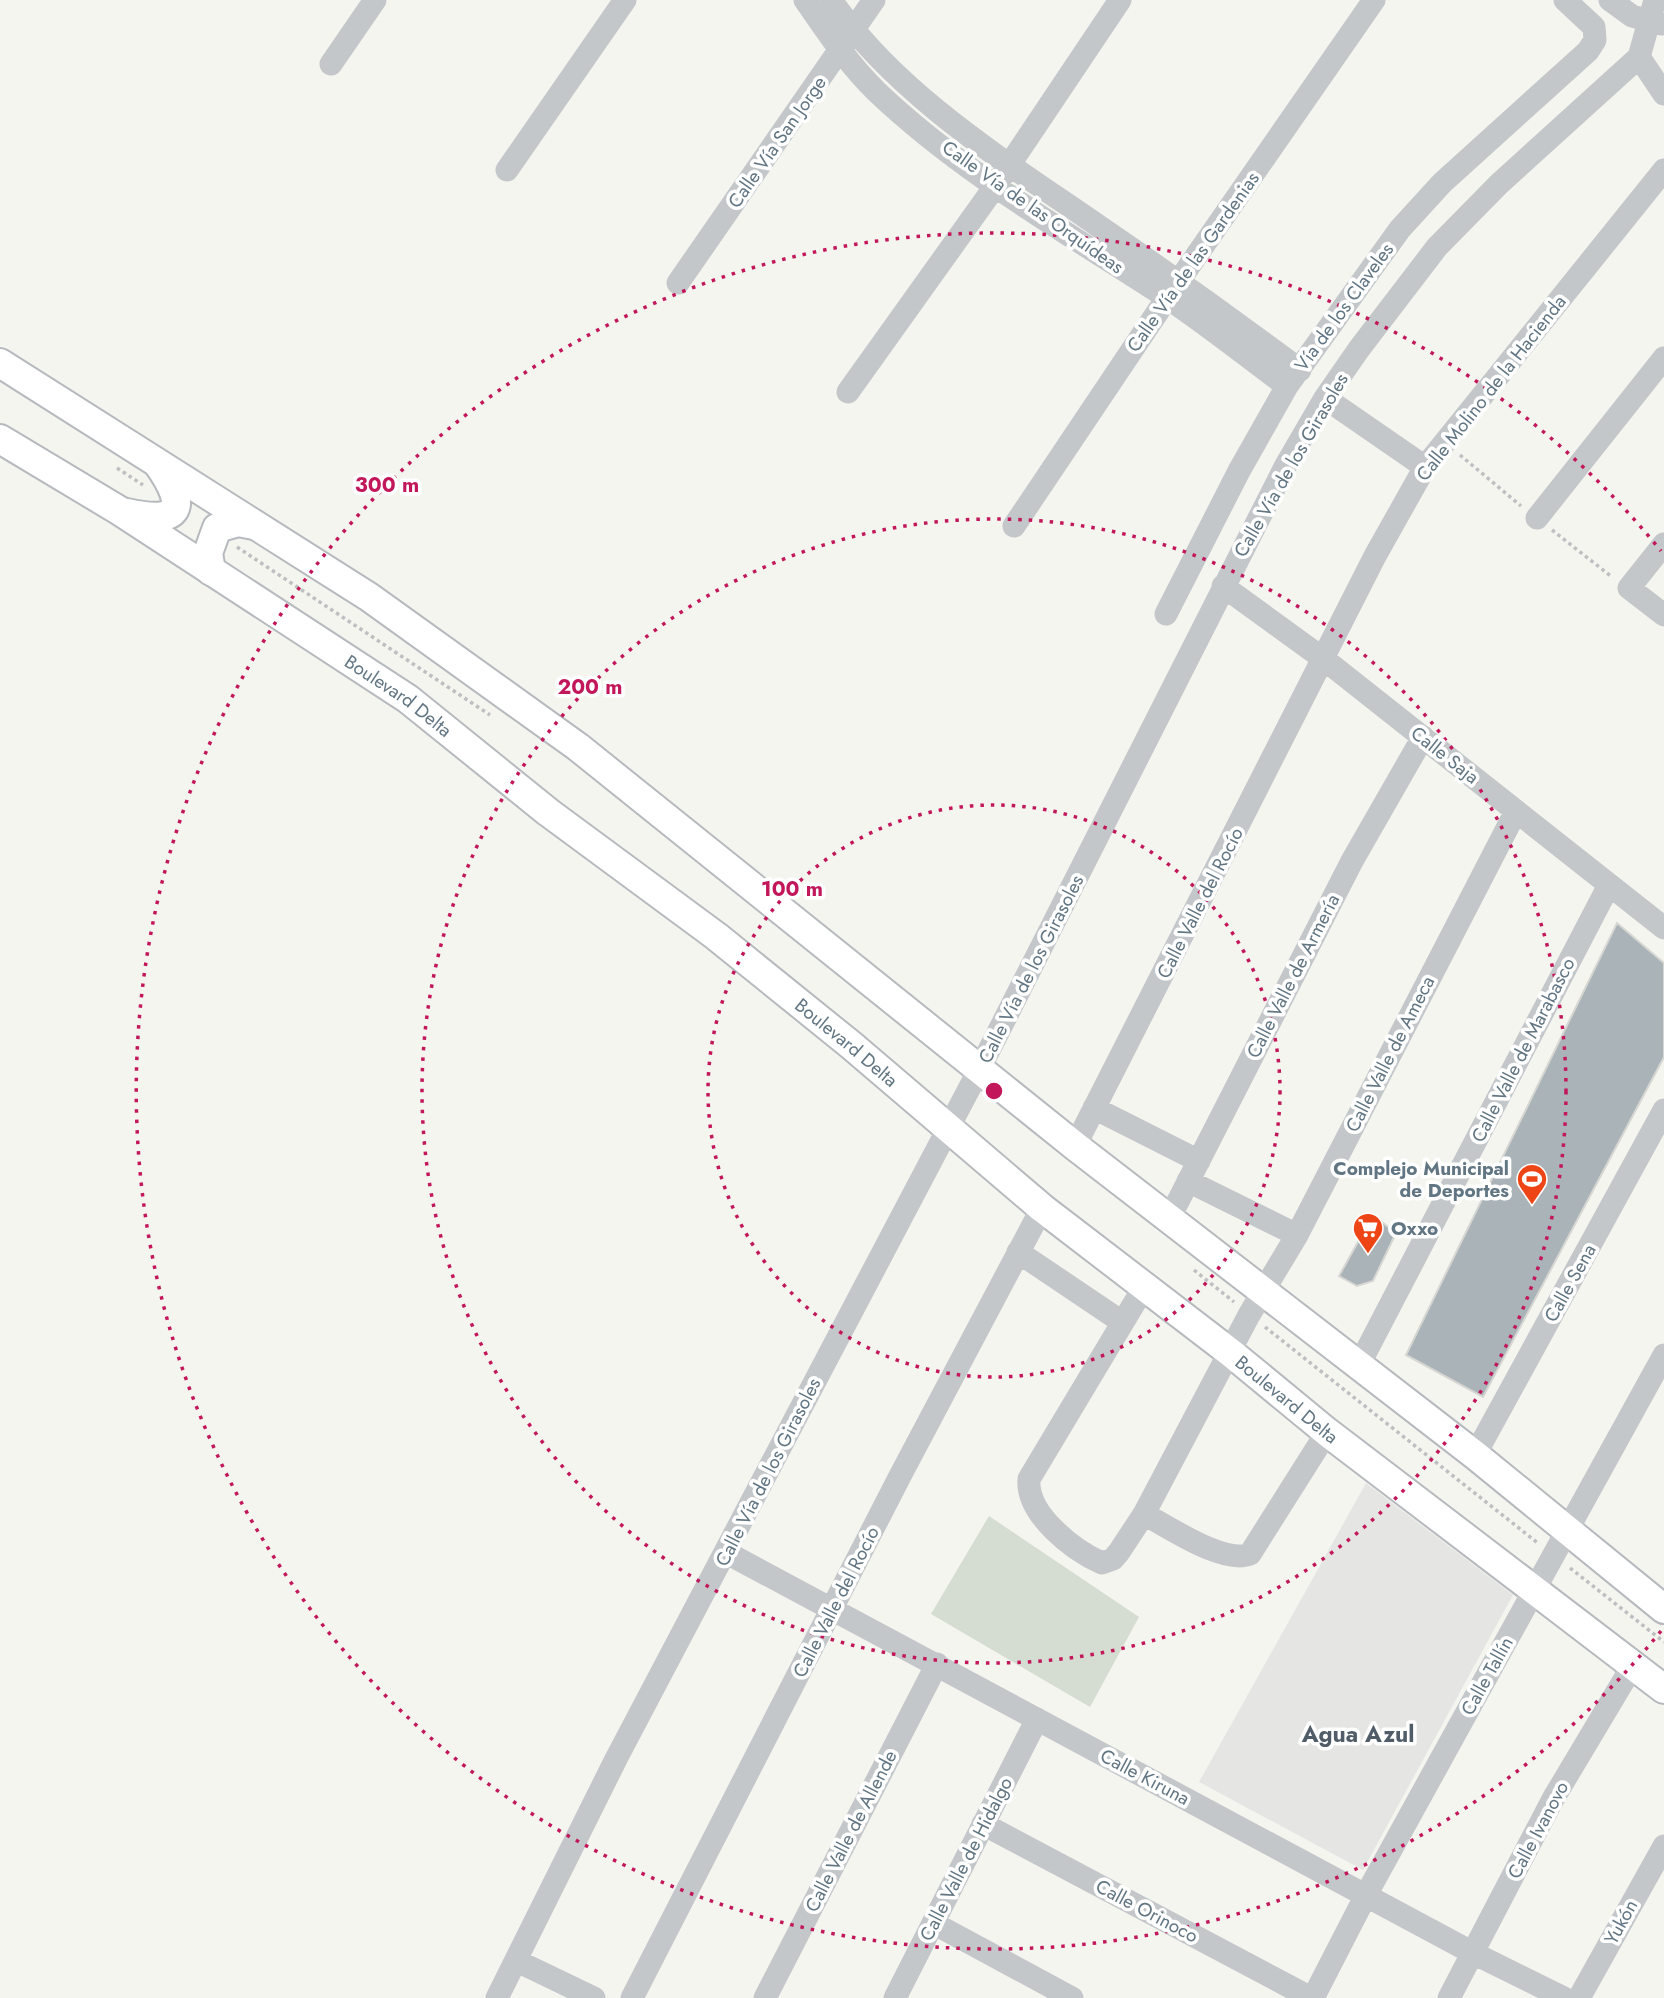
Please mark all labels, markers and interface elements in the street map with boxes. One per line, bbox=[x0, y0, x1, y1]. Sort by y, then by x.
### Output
street label: Calle Vía San Jorge bbox=[721, 70, 833, 214]
street label: Calle Vía de las Orquídeas bbox=[937, 134, 1130, 280]
street label: Calle Vía de las Gardenias bbox=[1120, 166, 1266, 358]
street label: Vía de los Claveles bbox=[1288, 237, 1400, 377]
street label: Calle Molino de la Hacienda bbox=[1410, 289, 1572, 487]
street label: Calle Vía de los Girasoles bbox=[1227, 368, 1355, 562]
text: 300 m bbox=[355, 470, 419, 500]
street label: Boulevard Delta bbox=[339, 648, 458, 743]
text: 200 m bbox=[557, 672, 623, 702]
street label: Calle Saja bbox=[1405, 720, 1485, 790]
street label: Calle Valle del Rocío bbox=[1150, 823, 1250, 983]
street label: Calle Vía de los Girasoles bbox=[972, 870, 1090, 1068]
text: 100 m bbox=[761, 874, 823, 904]
street label: Calle Valle de Armería bbox=[1240, 889, 1346, 1063]
street label: Calle Valle de Marabasco bbox=[1465, 953, 1581, 1147]
street label: Calle Valle de Ameca bbox=[1339, 971, 1441, 1137]
street label: Boulevard Delta bbox=[789, 992, 904, 1093]
centre of rings bbox=[982, 1079, 1006, 1103]
place label: Complejo Municipal de Deportes bbox=[1333, 1155, 1509, 1204]
sports icon: Complejo Municipal de Deportes bbox=[1515, 1162, 1549, 1206]
supermarket icon: Oxxo bbox=[1351, 1211, 1385, 1255]
place label: Oxxo bbox=[1391, 1215, 1438, 1242]
street label: Calle Sena bbox=[1537, 1239, 1603, 1327]
street label: Boulevard Delta bbox=[1230, 1349, 1344, 1450]
street label: Calle Vía de los Girasoles bbox=[709, 1373, 827, 1571]
street label: Calle Valle del Rocío bbox=[786, 1522, 886, 1682]
street label: Calle Tallín bbox=[1454, 1632, 1520, 1720]
district label: Agua Azul bbox=[1301, 1717, 1414, 1751]
street label: Calle Kiruna bbox=[1096, 1742, 1194, 1812]
street label: Calle Valle de Allende bbox=[798, 1745, 904, 1917]
street label: Calle Valle de Hidalgo bbox=[913, 1772, 1019, 1946]
street label: Calle Ivanovo bbox=[1501, 1776, 1575, 1884]
street label: Calle Orinoco bbox=[1091, 1873, 1203, 1949]
street label: Yukón bbox=[1598, 1895, 1644, 1949]

